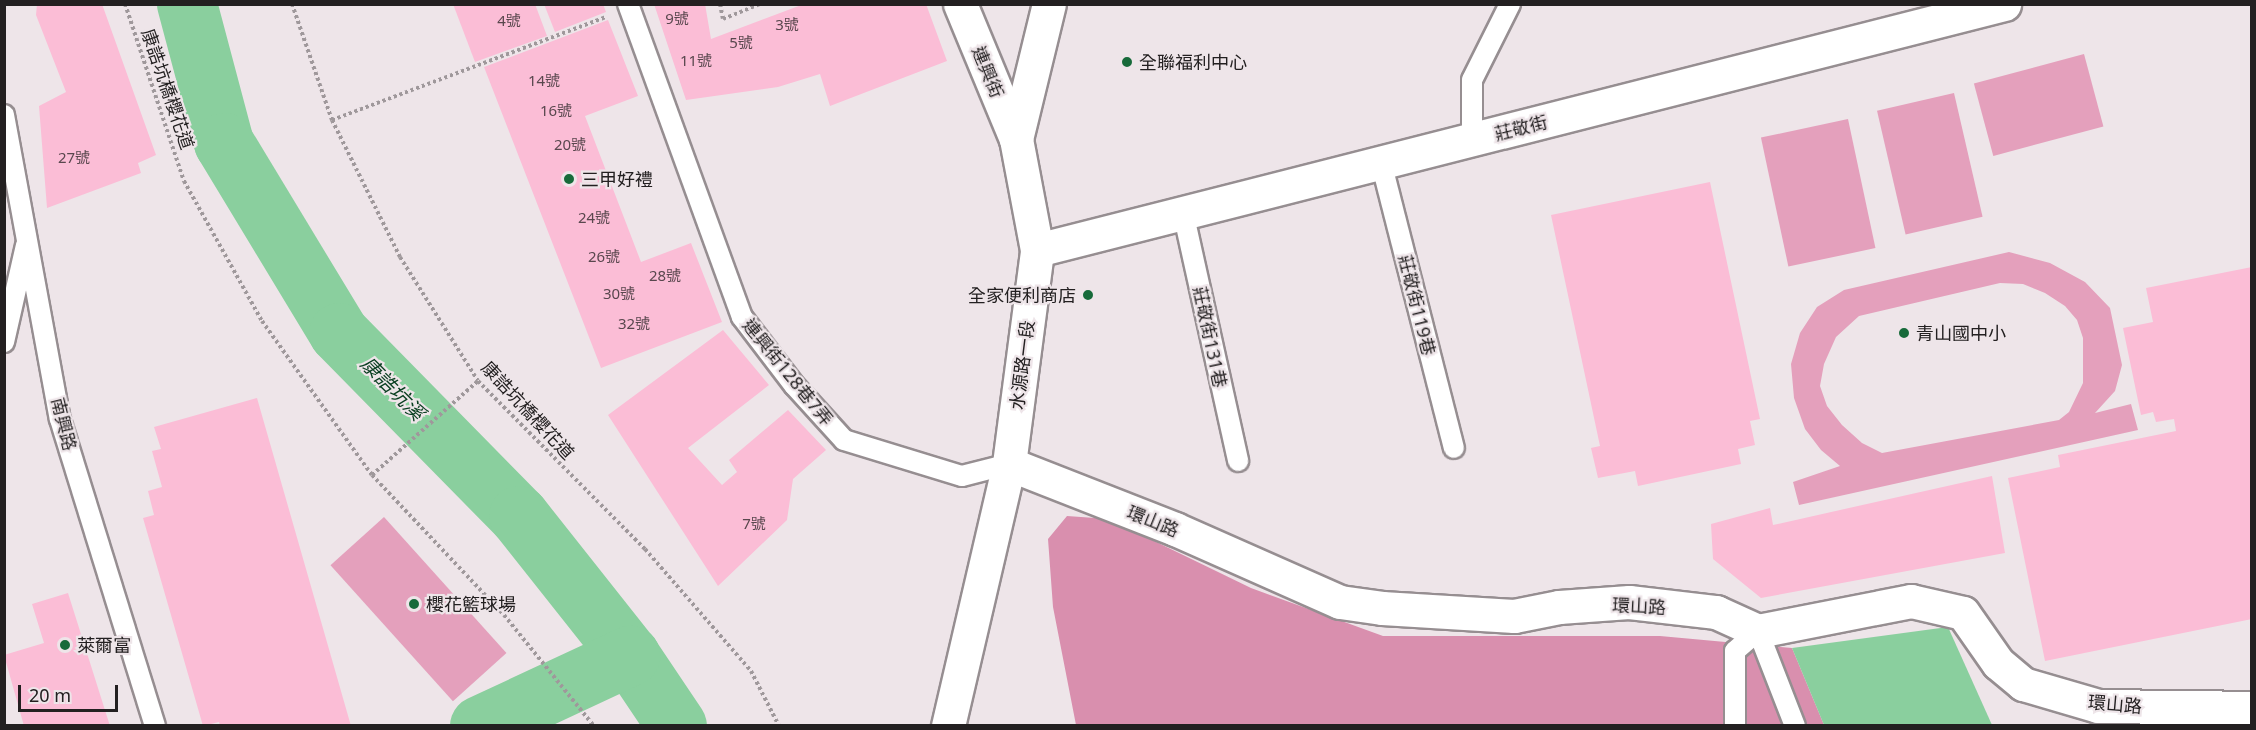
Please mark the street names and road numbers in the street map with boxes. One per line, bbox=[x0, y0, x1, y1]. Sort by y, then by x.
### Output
street label: 康誥坑橋櫻花道 bbox=[137, 26, 199, 152]
street label: 連興街 bbox=[968, 43, 1008, 101]
street label: 莊敬街 bbox=[1492, 111, 1550, 145]
street label: 莊敬街119巷 bbox=[1394, 252, 1440, 358]
street label: 莊敬街131巷 bbox=[1189, 284, 1231, 390]
street label: 連興街128巷7弄 bbox=[738, 314, 838, 430]
street label: 水源路一段 bbox=[1006, 319, 1038, 411]
street label: 康誥坑橋櫻花道 bbox=[477, 357, 579, 463]
street label: 南興路 bbox=[47, 395, 81, 453]
street label: 環山路 bbox=[1124, 501, 1182, 541]
street label: 環山路 bbox=[1611, 594, 1667, 618]
street label: 環山路 bbox=[2087, 691, 2143, 717]

